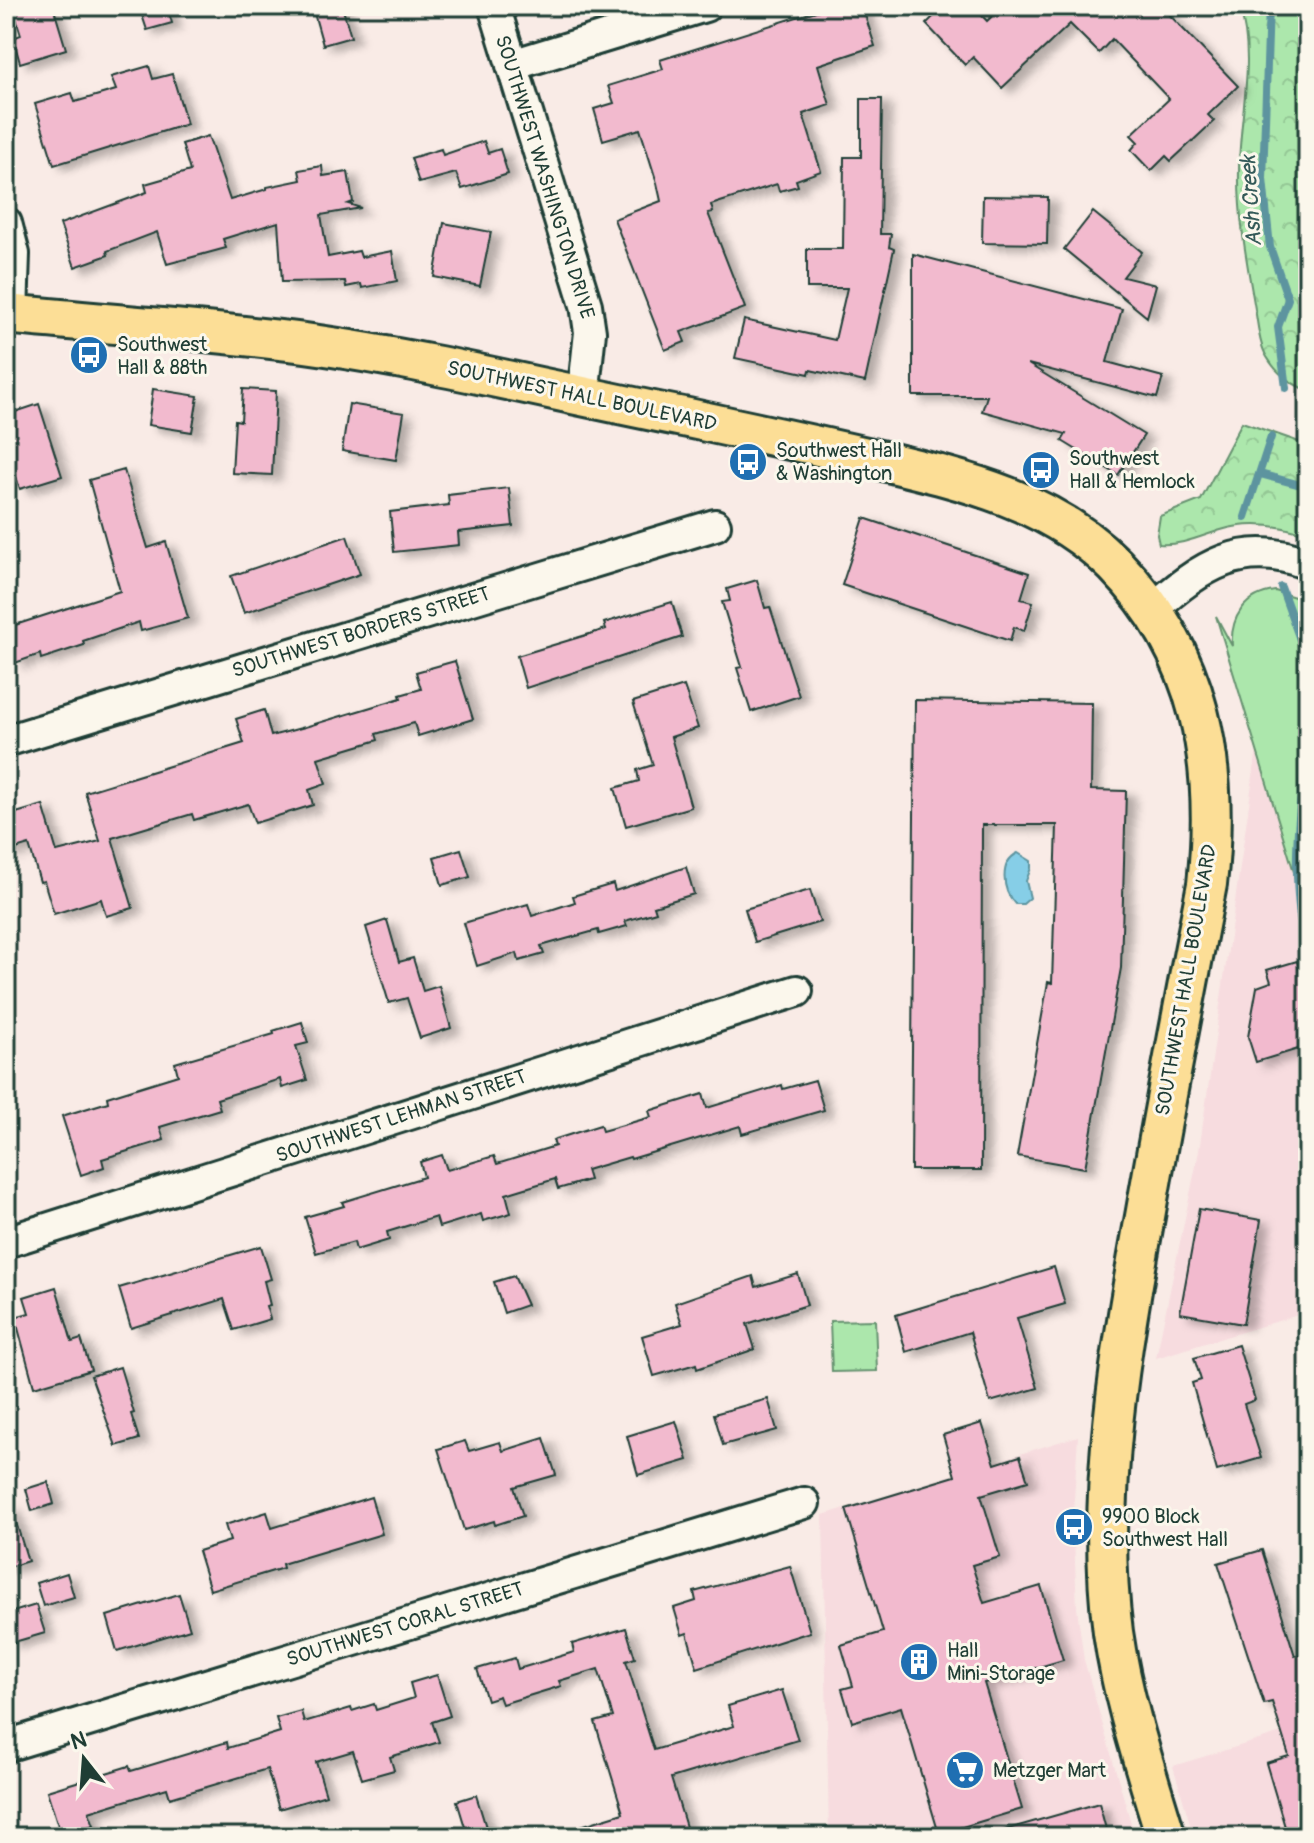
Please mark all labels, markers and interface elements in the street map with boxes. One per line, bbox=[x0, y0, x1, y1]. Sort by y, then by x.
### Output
street label: SOUTHWEST WASHINGTON DRIVE bbox=[490, 32, 600, 322]
water label: Ash Creek bbox=[1234, 153, 1268, 247]
place label: Southwest Hall & 88th bbox=[117, 332, 208, 380]
bus stop icon: Southwest Hall & 88th bbox=[68, 334, 110, 376]
street label: SOUTHWEST HALL BOULEVARD bbox=[445, 355, 719, 437]
place label: Southwest Hall & Washington bbox=[776, 438, 902, 486]
bus stop icon: Southwest Hall & Washington bbox=[727, 441, 769, 483]
place label: Southwest Hall & Hemlock bbox=[1069, 446, 1196, 494]
bus stop icon: Southwest Hall & Hemlock bbox=[1020, 449, 1062, 491]
street label: SOUTHWEST BORDERS STREET bbox=[229, 581, 493, 683]
street label: SOUTHWEST HALL BOULEVARD bbox=[1150, 842, 1222, 1118]
street label: SOUTHWEST LEHMAN STREET bbox=[273, 1064, 529, 1168]
place label: 9900 Block Southwest Hall bbox=[1102, 1504, 1228, 1552]
bus stop icon: 9900 Block Southwest Hall bbox=[1053, 1506, 1095, 1548]
street label: SOUTHWEST CORAL STREET bbox=[283, 1576, 527, 1672]
place label: Hall Mini-Storage bbox=[947, 1638, 1055, 1686]
building icon: Hall Mini-Storage bbox=[898, 1641, 940, 1683]
north arrow bbox=[44, 1719, 124, 1799]
text: N bbox=[67, 1725, 90, 1756]
supermarket icon: Metzger Mart bbox=[944, 1749, 986, 1791]
place label: Metzger Mart bbox=[993, 1758, 1107, 1783]

